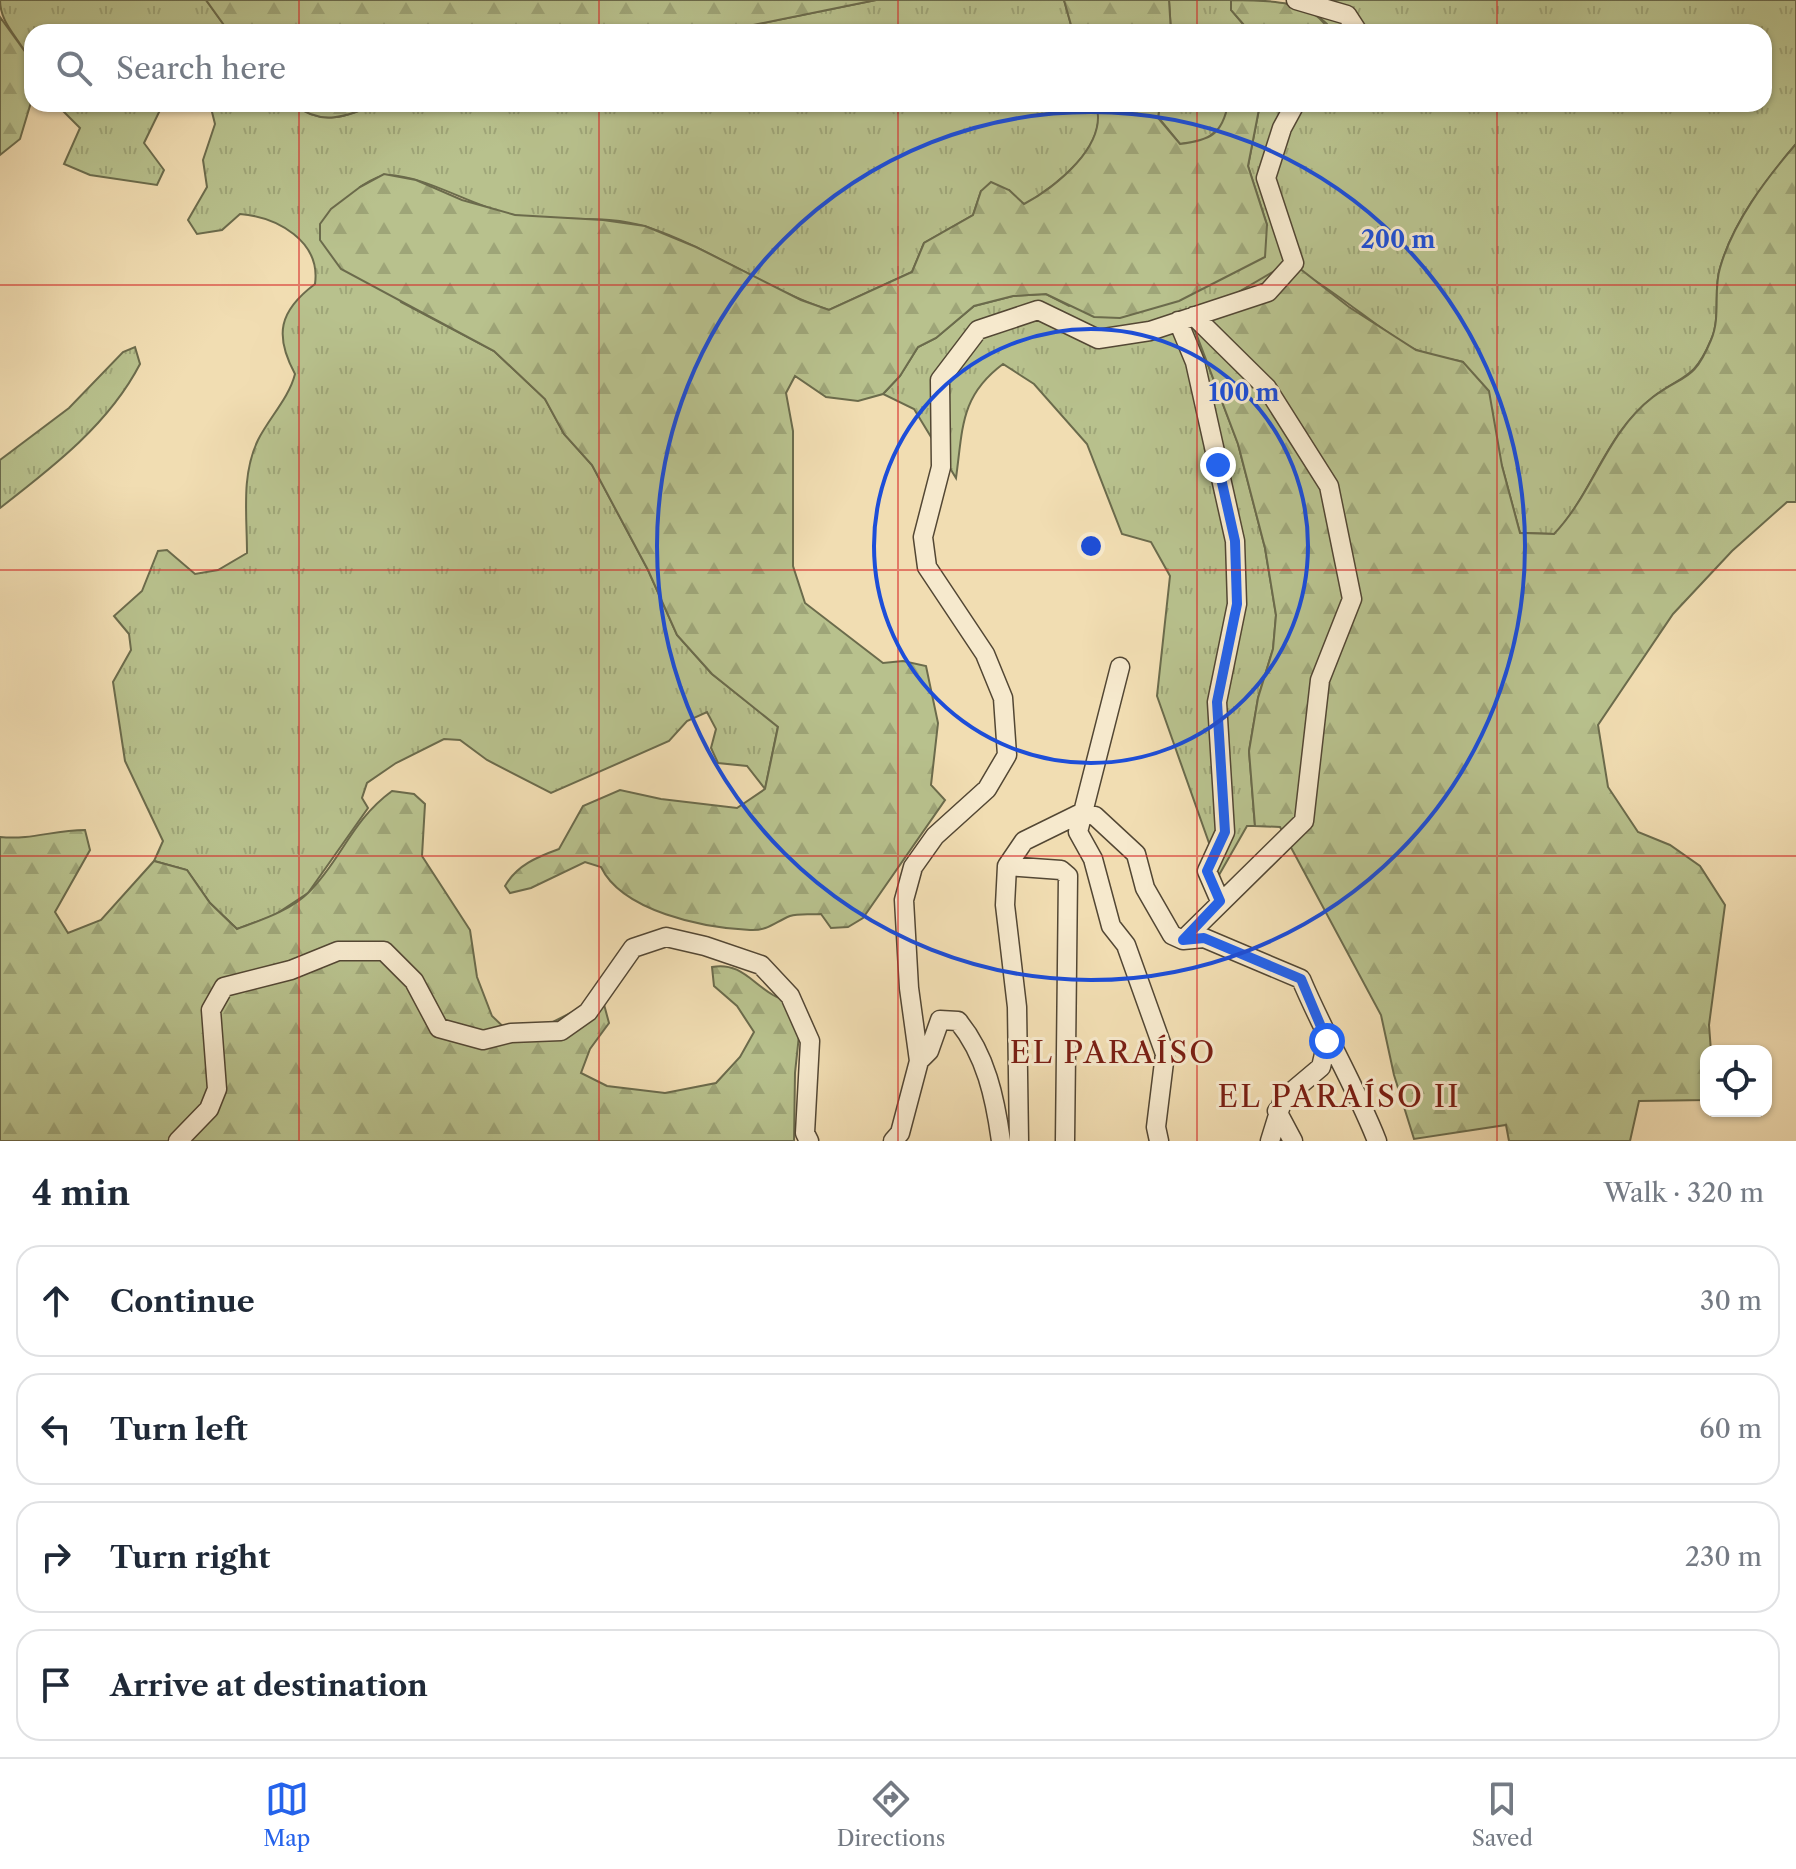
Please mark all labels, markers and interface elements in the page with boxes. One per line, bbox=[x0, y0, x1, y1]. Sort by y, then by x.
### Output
search box bbox=[24, 24, 1772, 112]
icon: search bbox=[52, 46, 96, 90]
text: Search here bbox=[116, 50, 286, 87]
text: 200 m bbox=[1361, 225, 1435, 254]
text: 100 m bbox=[1208, 378, 1280, 407]
route end bbox=[1200, 447, 1236, 483]
centre of rings bbox=[1077, 532, 1105, 560]
route start bbox=[1309, 1023, 1345, 1059]
district label: EL PARAÍSO bbox=[1010, 1034, 1216, 1071]
map controls bbox=[1700, 1045, 1772, 1117]
button: locate bbox=[1700, 1045, 1772, 1117]
district label: EL PARAÍSO II bbox=[1218, 1078, 1460, 1115]
text: 4 min bbox=[32, 1172, 130, 1214]
text: Walk · 320 m bbox=[1604, 1177, 1764, 1209]
icon: ahead bbox=[34, 1279, 78, 1323]
text: Continue bbox=[110, 1283, 255, 1320]
text: 30 m bbox=[1700, 1285, 1762, 1317]
icon: left bbox=[34, 1407, 78, 1451]
text: Turn left bbox=[110, 1411, 247, 1448]
text: 60 m bbox=[1699, 1413, 1762, 1445]
icon: right bbox=[34, 1535, 78, 1579]
text: Turn right bbox=[110, 1539, 270, 1576]
text: 230 m bbox=[1685, 1541, 1762, 1573]
icon: arrive bbox=[34, 1663, 78, 1707]
text: Arrive at destination bbox=[110, 1667, 428, 1704]
tab: Map bbox=[263, 1777, 310, 1852]
tab: Directions bbox=[837, 1777, 945, 1852]
tab: Saved bbox=[1472, 1777, 1533, 1852]

